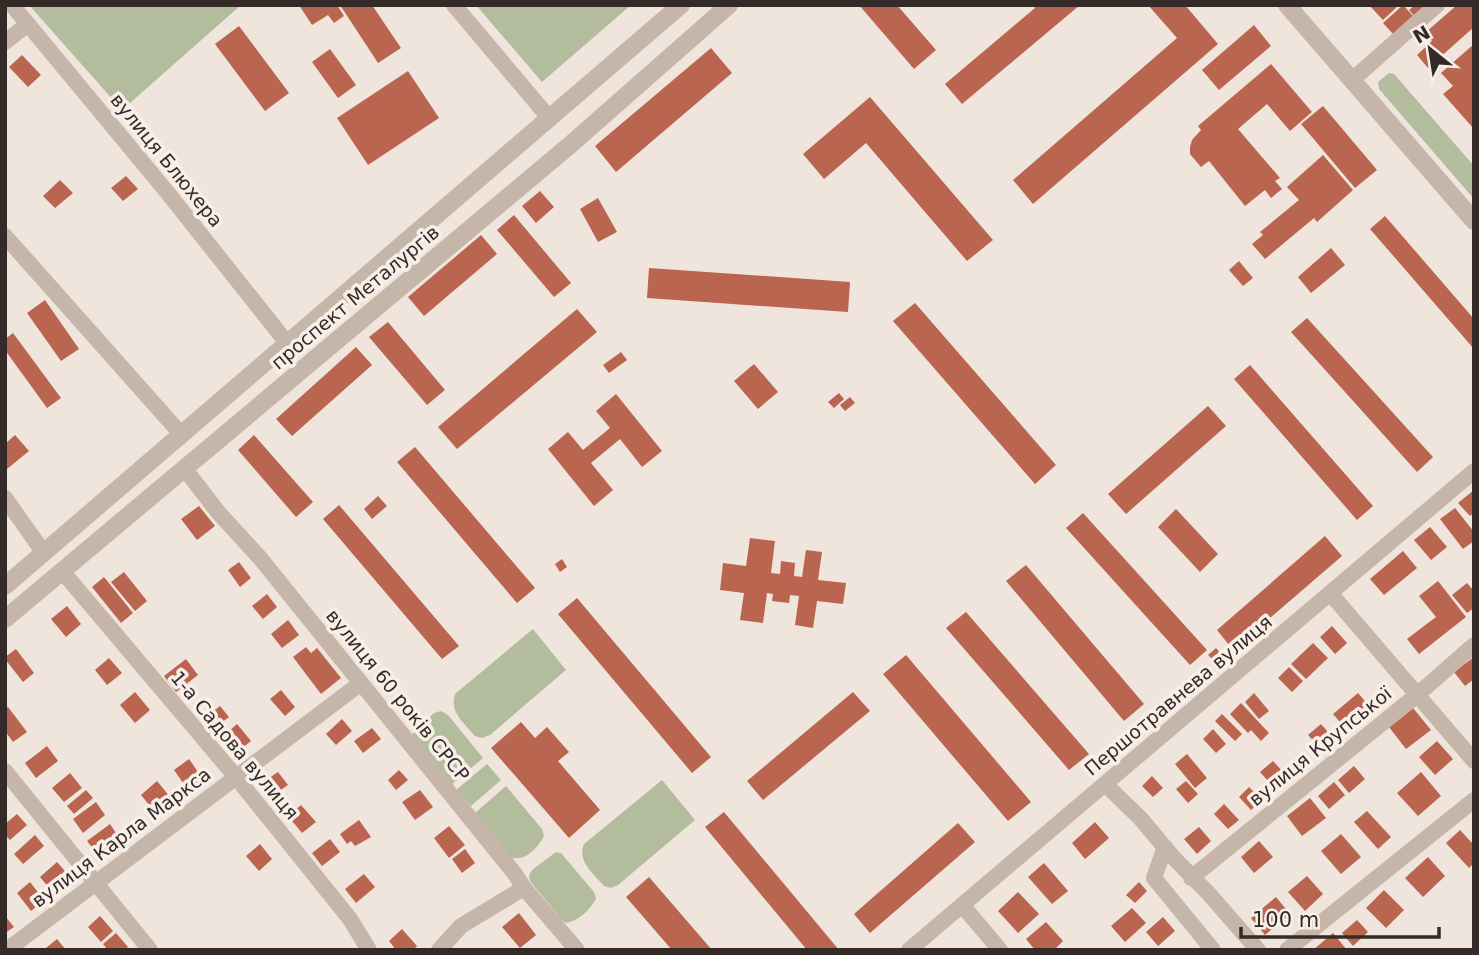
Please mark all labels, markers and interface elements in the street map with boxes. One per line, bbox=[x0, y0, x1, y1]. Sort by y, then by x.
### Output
north arrow bbox=[1395, 14, 1465, 84]
text: N bbox=[1409, 21, 1434, 48]
street label: вулиця Блюхера bbox=[106, 89, 228, 231]
street label: проспект Металургів bbox=[267, 220, 443, 374]
street label: вулиця 60 років СРСР bbox=[322, 605, 474, 785]
street label: Першотравнева вулиця bbox=[1080, 610, 1276, 780]
street label: 1-а Садова вулиця bbox=[167, 667, 303, 823]
street label: вулиця Крупської bbox=[1244, 681, 1396, 810]
street label: вулиця Карла Маркса bbox=[27, 763, 215, 911]
scale bar bbox=[1241, 895, 1439, 939]
text: 100 m bbox=[1252, 908, 1319, 932]

